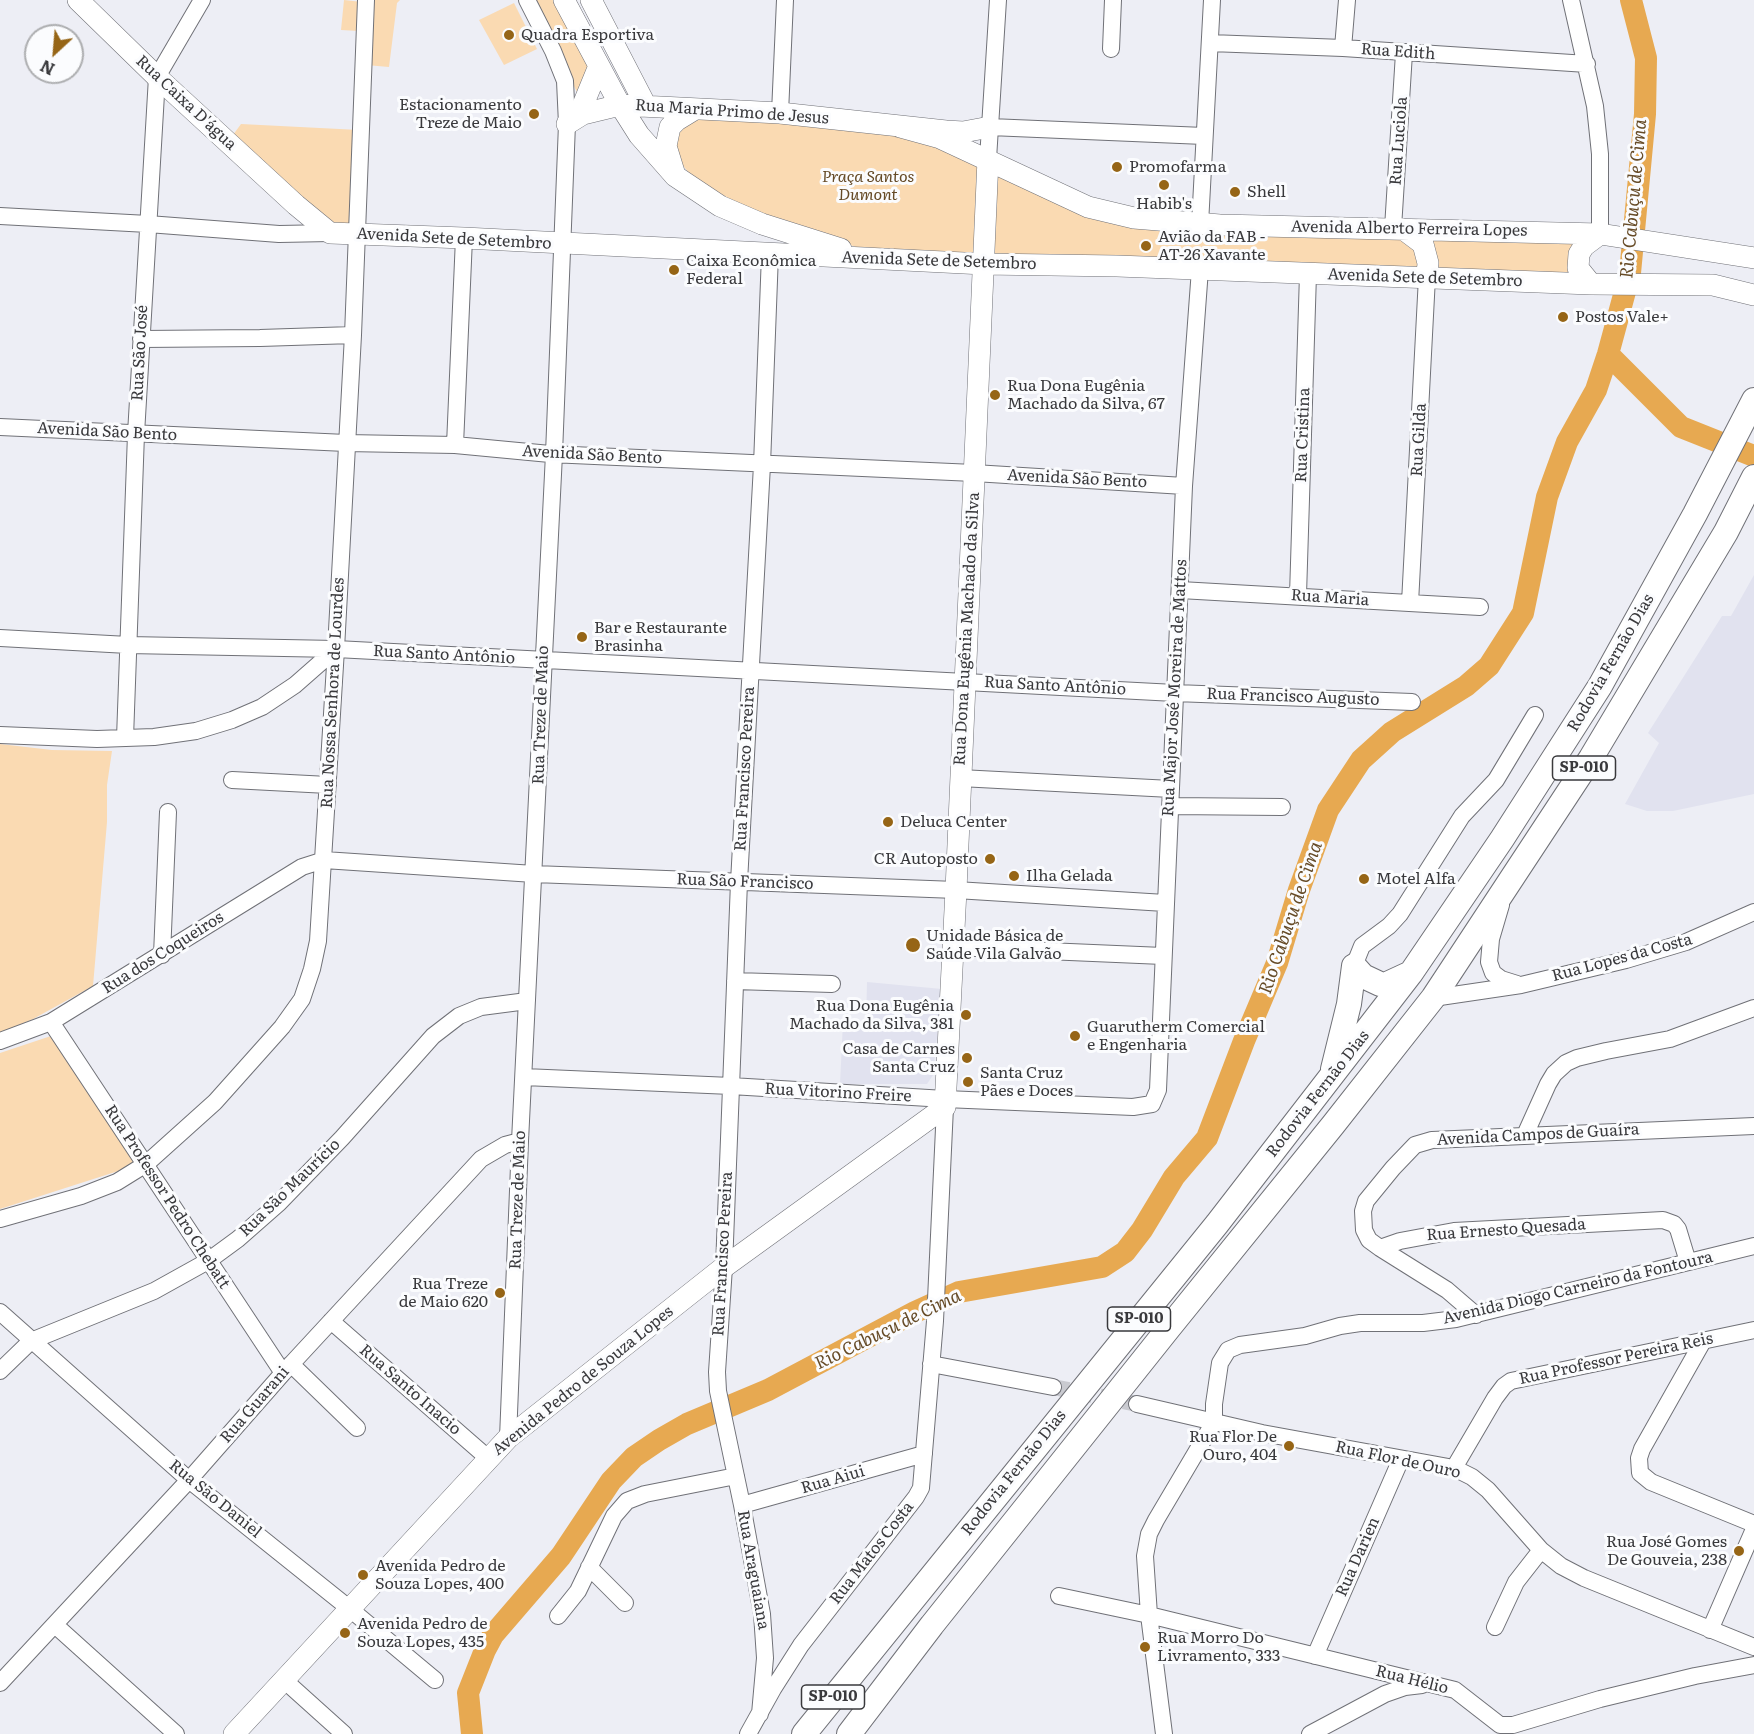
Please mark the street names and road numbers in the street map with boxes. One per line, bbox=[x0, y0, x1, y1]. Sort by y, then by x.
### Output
street label: Rua Edith bbox=[1360, 40, 1436, 64]
street label: Rua Caixa D'água bbox=[132, 51, 240, 155]
street label: Rua Maria Primo de Jesus bbox=[634, 96, 830, 128]
street label: Rua Luciola bbox=[1386, 96, 1412, 186]
street label: Avenida Alberto Ferreira Lopes bbox=[1291, 217, 1527, 241]
street label: Avenida Sete de Setembro bbox=[356, 224, 552, 254]
street label: Avenida Sete de Setembro bbox=[841, 248, 1037, 274]
street label: Avenida Sete de Setembro bbox=[1327, 265, 1523, 291]
street label: Rua São José bbox=[128, 304, 152, 402]
street label: Rua Cristina bbox=[1292, 387, 1314, 483]
street label: Rua Gilda bbox=[1407, 403, 1431, 477]
street label: Avenida São Bento bbox=[37, 419, 177, 445]
street label: Avenida São Bento bbox=[522, 442, 662, 468]
street label: Avenida São Bento bbox=[1007, 466, 1147, 492]
street label: Rua Dona Eugênia Machado da Silva bbox=[950, 492, 984, 766]
street label: Rua Major José Moreira de Mattos bbox=[1159, 559, 1191, 817]
street label: Rua Nossa Senhora de Lourdes bbox=[317, 577, 349, 809]
street label: Rua Maria bbox=[1290, 586, 1370, 610]
street label: Rodovia Fernão Dias bbox=[1564, 591, 1658, 735]
street label: Rua Santo Antônio bbox=[372, 642, 516, 668]
street label: Rua Treze de Maio bbox=[529, 645, 553, 785]
street label: Rua Santo Antônio bbox=[983, 673, 1127, 699]
street label: Rua Francisco Augusto bbox=[1206, 684, 1380, 710]
street label: Rua Francisco Pereira bbox=[731, 686, 759, 852]
road number: SP-010 bbox=[1552, 756, 1616, 780]
street label: Rua São Francisco bbox=[676, 870, 814, 894]
street label: Rua dos Coqueiros bbox=[99, 908, 227, 998]
street label: Rua Lopes da Costa bbox=[1550, 930, 1694, 986]
street label: Rodovia Fernão Dias bbox=[1262, 1027, 1374, 1161]
street label: Rua Vitorino Freire bbox=[764, 1080, 912, 1106]
street label: Rua Professor Pedro Chebatt bbox=[100, 1101, 234, 1293]
street label: Avenida Campos de Guaíra bbox=[1436, 1120, 1640, 1150]
street label: Rua Treze de Maio bbox=[506, 1130, 530, 1270]
street label: Rua São Maurício bbox=[235, 1135, 345, 1241]
street label: Rua Francisco Pereira bbox=[709, 1171, 737, 1337]
street label: Rua Ernesto Quesada bbox=[1426, 1215, 1586, 1245]
street label: Avenida Diogo Carneiro da Fontoura bbox=[1441, 1248, 1715, 1328]
street label: Avenida Pedro de Souza Lopes bbox=[489, 1302, 677, 1460]
road number: SP-010 bbox=[1108, 1307, 1170, 1331]
street label: Rua Professor Pereira Reis bbox=[1517, 1329, 1715, 1389]
street label: Rua Santo Inacio bbox=[355, 1341, 465, 1439]
street label: Rua Guarani bbox=[216, 1363, 294, 1447]
street label: Rodovia Fernão Dias bbox=[958, 1406, 1070, 1540]
street label: Rua Flor de Ouro bbox=[1334, 1437, 1462, 1483]
street label: Rua São Daniel bbox=[165, 1456, 265, 1542]
street label: Rua Aiui bbox=[799, 1462, 867, 1498]
street label: Rua Matos Costa bbox=[826, 1498, 918, 1608]
street label: Rua Araguaiana bbox=[733, 1509, 773, 1631]
street label: Rua Darien bbox=[1332, 1514, 1384, 1600]
street label: Rua Hélio bbox=[1374, 1662, 1450, 1698]
road number: SP-010 bbox=[802, 1685, 864, 1709]

